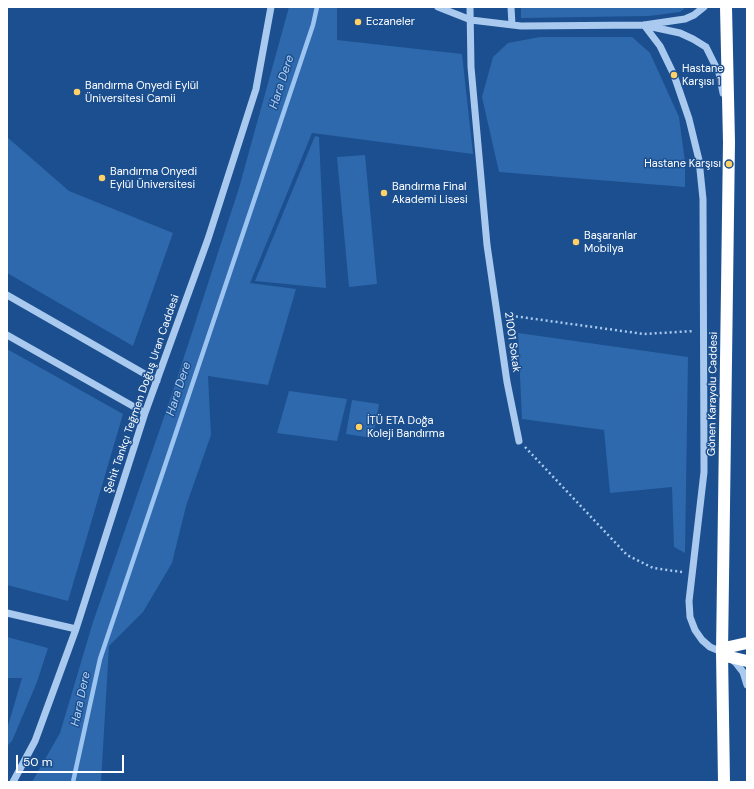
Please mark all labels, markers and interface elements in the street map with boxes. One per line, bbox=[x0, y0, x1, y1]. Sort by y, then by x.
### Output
place label: Eczaneler bbox=[366, 15, 415, 29]
marker: Eczaneler bbox=[353, 17, 363, 27]
water label: Hara Dere bbox=[267, 53, 297, 111]
place label: Hastane Karşısı 1 bbox=[682, 62, 724, 88]
marker: Hastane Karşısı 1 bbox=[669, 70, 679, 80]
place label: Bandırma Onyedi Eylül Üniversitesi Camii bbox=[85, 79, 199, 105]
marker: Bandırma Onyedi Eylül Üniversitesi Camii bbox=[72, 87, 82, 97]
place label: Hastane Karşısı bbox=[644, 157, 721, 171]
marker: Hastane Karşısı bbox=[724, 159, 734, 169]
place label: Bandırma Onyedi Eylül Üniversitesi bbox=[110, 165, 197, 191]
marker: Bandırma Onyedi Eylül Üniversitesi bbox=[97, 173, 107, 183]
place label: Bandırma Final Akademi Lisesi bbox=[392, 180, 468, 206]
marker: Bandırma Final Akademi Lisesi bbox=[379, 188, 389, 198]
place label: Başaranlar Mobilya bbox=[584, 229, 637, 255]
marker: Başaranlar Mobilya bbox=[571, 237, 581, 247]
street label: Şehit Tankçı Teğmen Doğuş Uran Caddesi bbox=[102, 293, 182, 495]
street label: 21001 Sokak bbox=[501, 311, 523, 373]
street label: Gönen Karayolu Caddesi bbox=[705, 332, 721, 456]
water label: Hara Dere bbox=[164, 360, 194, 418]
place label: İTÜ ETA Doğa Koleji Bandırma bbox=[367, 414, 445, 440]
marker: İTÜ ETA Doğa Koleji Bandırma bbox=[354, 422, 364, 432]
water label: Hara Dere bbox=[68, 670, 94, 728]
scale bar bbox=[18, 747, 126, 773]
text: 50 m bbox=[23, 754, 52, 770]

